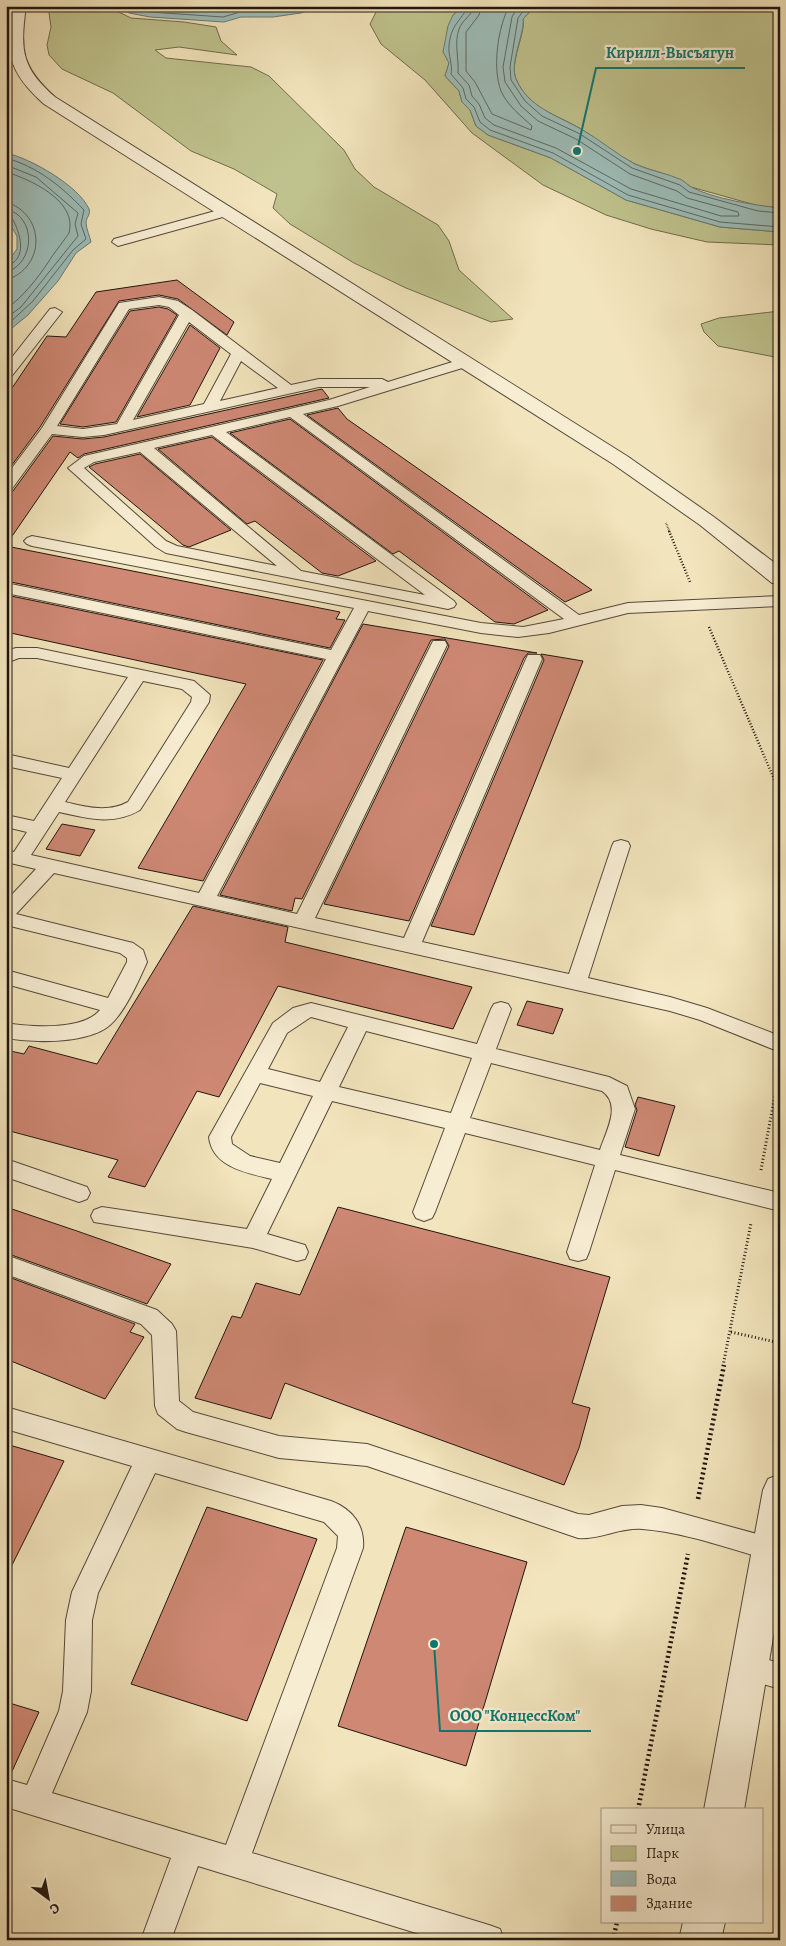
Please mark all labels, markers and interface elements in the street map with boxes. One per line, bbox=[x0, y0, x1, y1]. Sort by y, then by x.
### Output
callout: Кирилл-Высъягун bbox=[596, 37, 745, 68]
text: Кирилл-Высъягун bbox=[606, 42, 734, 64]
callout: ООО "КонцессКом" bbox=[440, 1700, 591, 1731]
text: ООО "КонцессКом" bbox=[450, 1705, 580, 1727]
legend bbox=[601, 1808, 764, 1924]
text: Улица bbox=[646, 1819, 685, 1839]
text: Парк bbox=[646, 1843, 679, 1863]
text: Вода bbox=[646, 1869, 677, 1889]
north arrow bbox=[22, 1874, 72, 1924]
text: Здание bbox=[646, 1893, 693, 1913]
text: С bbox=[46, 1898, 63, 1919]

